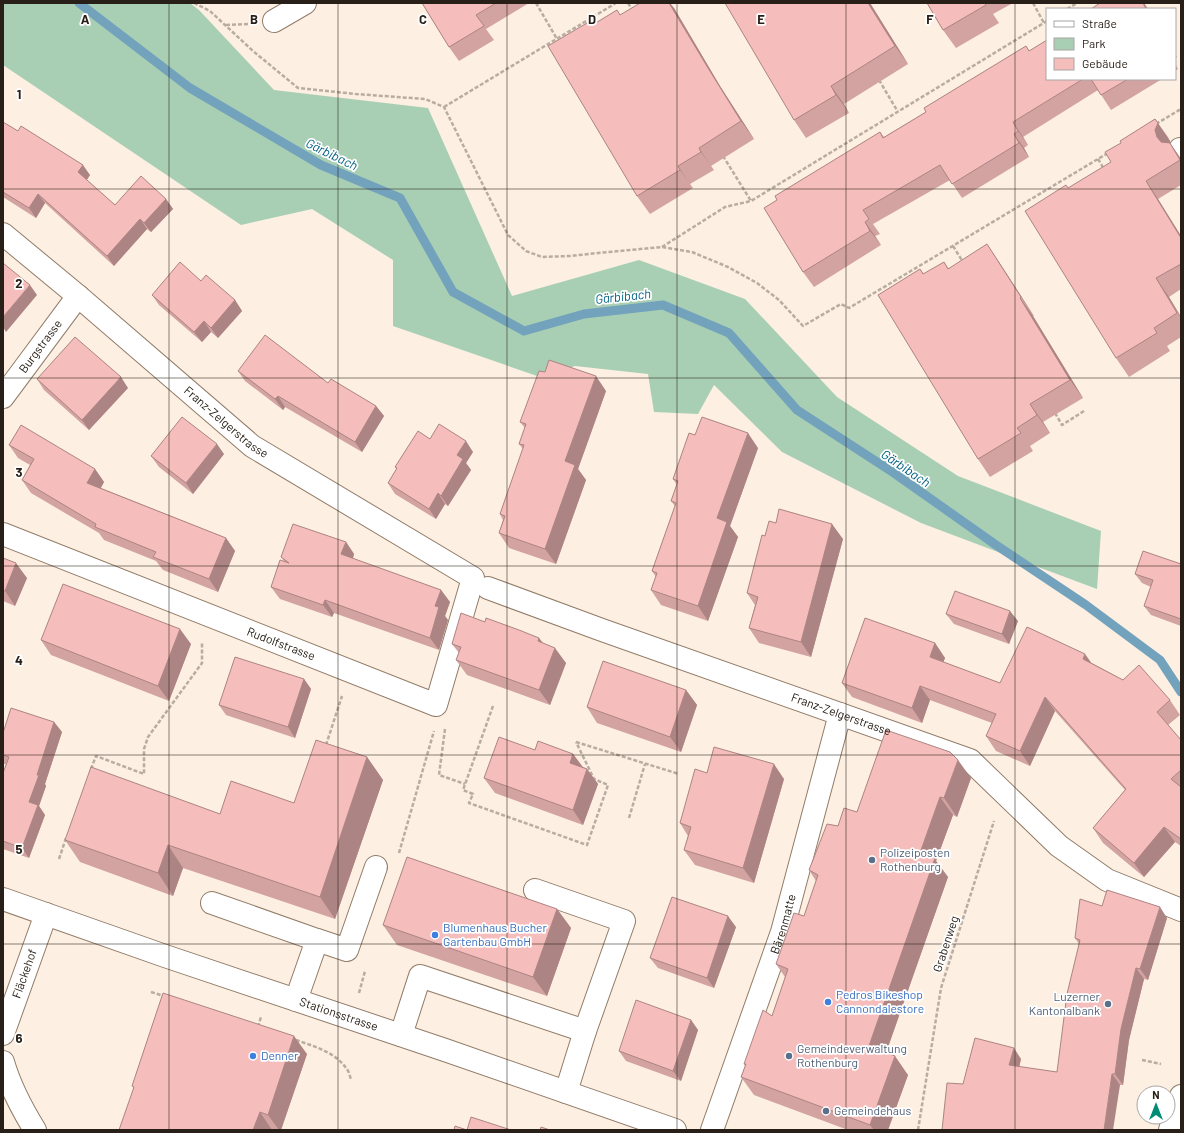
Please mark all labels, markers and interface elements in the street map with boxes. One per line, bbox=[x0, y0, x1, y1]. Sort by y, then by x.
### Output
legend bbox=[1046, 8, 1176, 80]
text: A bbox=[81, 11, 90, 27]
text: B bbox=[250, 11, 258, 27]
text: C bbox=[419, 11, 427, 27]
text: D bbox=[588, 11, 596, 27]
text: E bbox=[757, 11, 765, 27]
text: F bbox=[926, 11, 934, 27]
text: Straße bbox=[1082, 16, 1117, 30]
text: Park bbox=[1082, 36, 1106, 50]
text: Gebäude bbox=[1082, 56, 1128, 70]
text: 1 bbox=[17, 86, 21, 102]
water label: Gärbibach bbox=[303, 135, 361, 174]
text: 2 bbox=[15, 275, 23, 291]
water label: Gärbibach bbox=[594, 285, 652, 307]
street label: Burgstrasse bbox=[15, 316, 64, 375]
street label: Franz-Zelgerstrasse bbox=[182, 383, 271, 460]
water label: Gärbibach bbox=[878, 446, 934, 490]
text: 3 bbox=[15, 464, 23, 480]
street label: Rudolfstrasse bbox=[245, 624, 318, 663]
text: 4 bbox=[15, 652, 23, 668]
street label: Franz-Zelgerstrasse bbox=[789, 689, 893, 738]
text: 5 bbox=[15, 841, 23, 857]
place label: Polizeiposten Rothenburg bbox=[880, 845, 950, 873]
marker: Polizeiposten Rothenburg bbox=[867, 855, 877, 865]
street label: Bärenmatte bbox=[767, 892, 798, 956]
street label: Grabenweg bbox=[929, 914, 961, 974]
place label: Blumenhaus Bucher Gartenbau GmbH bbox=[443, 920, 547, 948]
marker: Blumenhaus Bucher Gartenbau GmbH bbox=[430, 930, 440, 940]
street label: Fläckehof bbox=[8, 947, 39, 1000]
place label: Pedros Bikeshop Cannondalestore bbox=[836, 987, 924, 1015]
place label: Luzerner Kantonalbank bbox=[1029, 989, 1101, 1017]
street label: Stationsstrasse bbox=[298, 994, 380, 1033]
marker: Pedros Bikeshop Cannondalestore bbox=[823, 997, 833, 1007]
marker: Luzerner Kantonalbank bbox=[1103, 999, 1113, 1009]
text: 6 bbox=[16, 1030, 23, 1046]
place label: Gemeindeverwaltung Rothenburg bbox=[797, 1041, 907, 1069]
place label: Denner bbox=[261, 1048, 299, 1062]
marker: Denner bbox=[248, 1051, 258, 1061]
marker: Gemeindeverwaltung Rothenburg bbox=[784, 1051, 794, 1061]
north arrow bbox=[1136, 1085, 1176, 1125]
text: N bbox=[1152, 1088, 1160, 1101]
place label: Gemeindehaus bbox=[834, 1103, 911, 1117]
marker: Gemeindehaus bbox=[821, 1106, 831, 1116]

